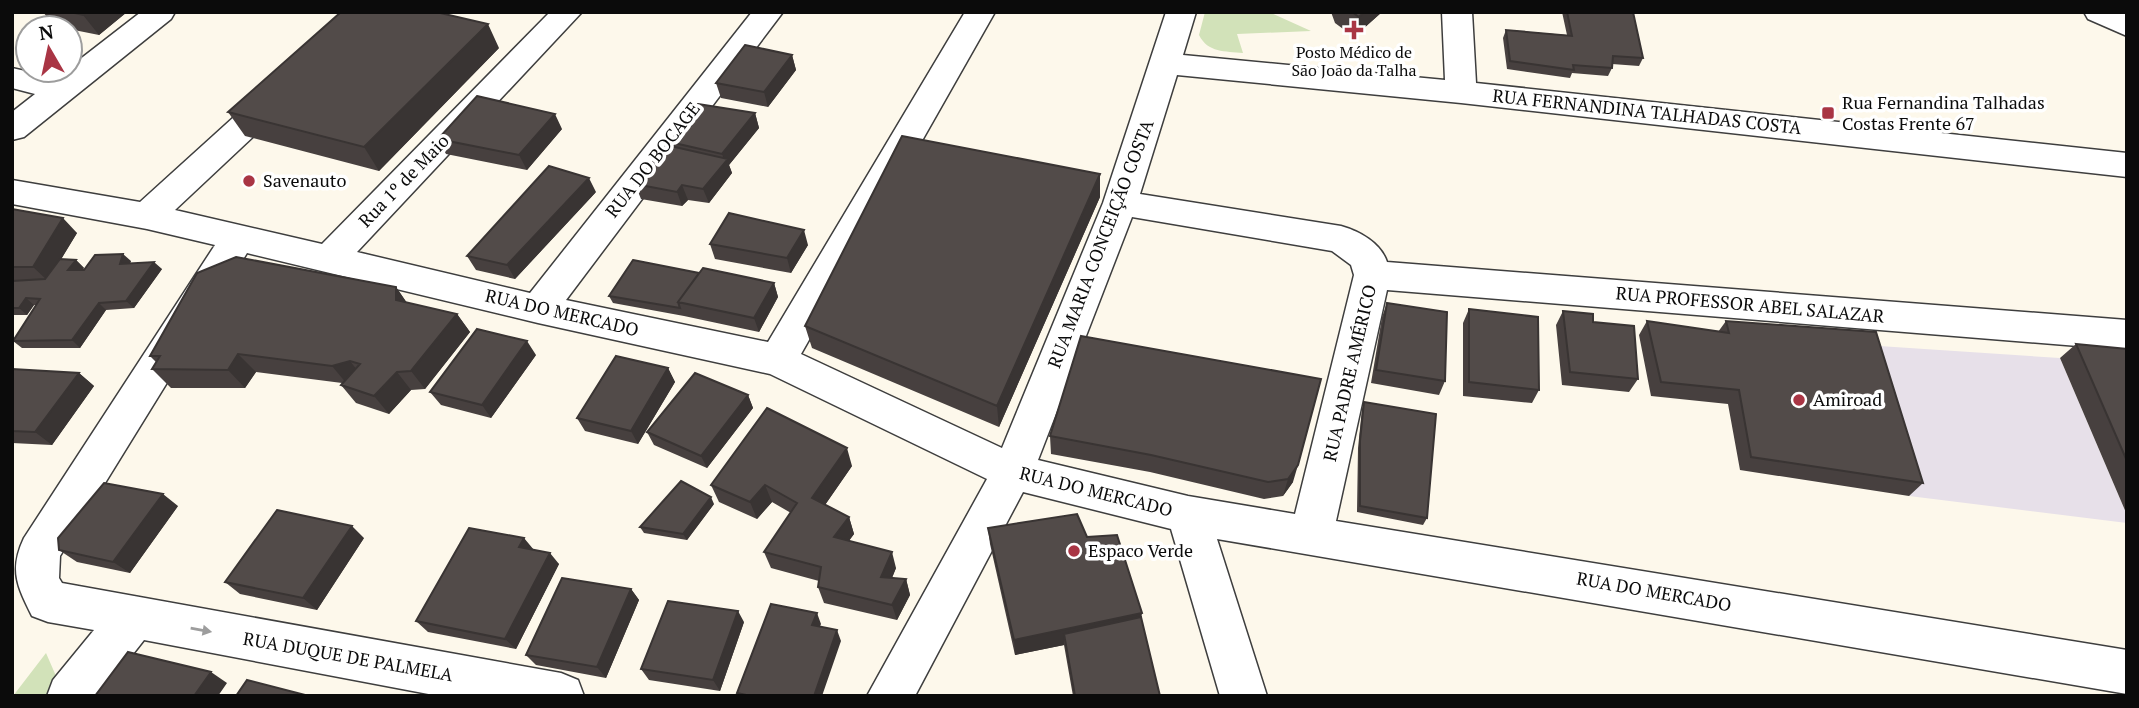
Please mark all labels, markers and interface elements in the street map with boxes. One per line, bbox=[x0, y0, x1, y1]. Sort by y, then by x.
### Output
north arrow bbox=[14, 14, 84, 84]
text: N bbox=[37, 18, 56, 45]
marker: Posto Médico de São João da Talha bbox=[1344, 20, 1364, 40]
place label: Posto Médico de São João da Talha bbox=[1291, 41, 1417, 81]
street label: RUA FERNANDINA TALHADAS COSTA bbox=[1492, 83, 1803, 139]
place label: Rua Fernandina Talhadas Costas Frente 67 bbox=[1842, 90, 2045, 135]
street label: RUA DO BOCAGE bbox=[600, 97, 705, 222]
marker: Rua Fernandina Talhadas Costas Frente 67 bbox=[1820, 105, 1836, 121]
street label: RUA MARIA CONCEIÇÃO COSTA bbox=[1042, 115, 1159, 371]
street label: Rua 1º de Maio bbox=[353, 129, 454, 232]
place label: Savenauto bbox=[263, 168, 346, 192]
marker: Savenauto bbox=[241, 173, 257, 189]
street label: RUA PROFESSOR ABEL SALAZAR bbox=[1615, 280, 1886, 328]
street label: RUA PADRE AMÉRICO bbox=[1317, 282, 1381, 464]
street label: RUA DO MERCADO bbox=[483, 283, 641, 341]
place label: Amiroad bbox=[1813, 387, 1882, 411]
marker: Amiroad bbox=[1791, 392, 1807, 408]
street label: RUA DO MERCADO bbox=[1017, 460, 1175, 522]
place label: Espaco Verde bbox=[1088, 538, 1193, 562]
marker: Espaco Verde bbox=[1066, 543, 1082, 559]
street label: RUA DO MERCADO bbox=[1575, 566, 1733, 616]
one-way arrow bbox=[190, 625, 212, 636]
street label: RUA DUQUE DE PALMELA bbox=[241, 626, 456, 686]

